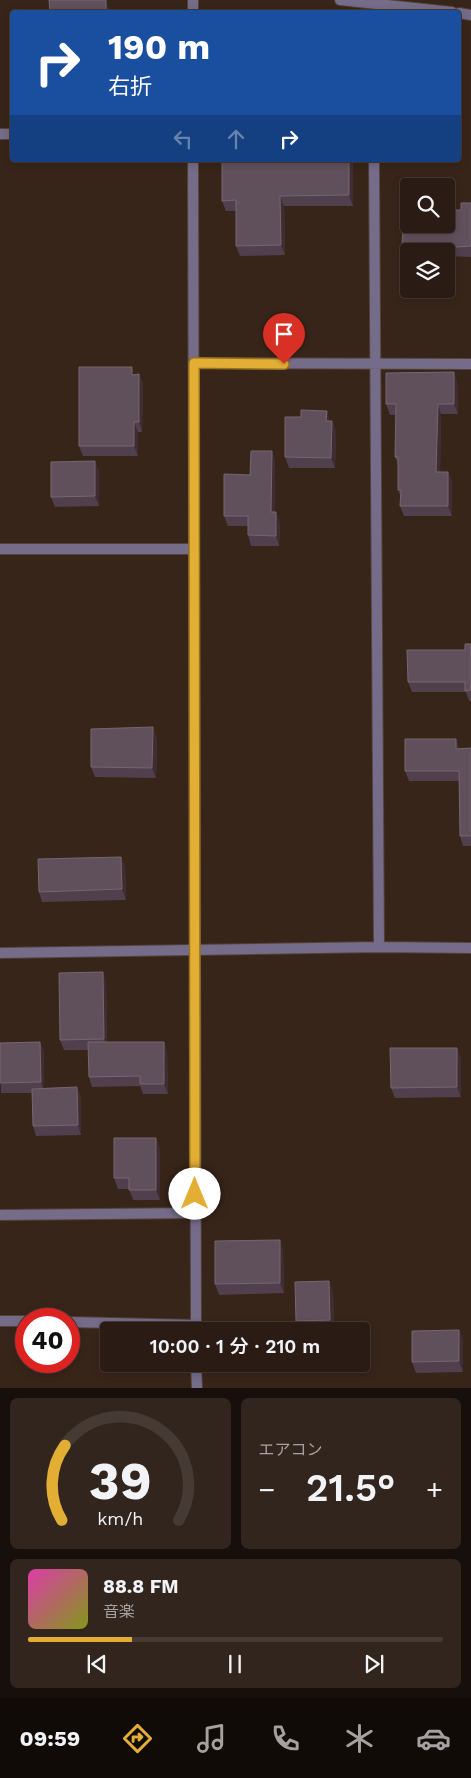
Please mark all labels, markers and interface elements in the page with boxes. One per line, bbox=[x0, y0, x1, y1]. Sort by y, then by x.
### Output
text: 190 m bbox=[108, 26, 210, 68]
icon: right bbox=[25, 30, 90, 95]
text: 右折 bbox=[108, 74, 152, 99]
icon: left bbox=[169, 125, 197, 153]
icon: ahead bbox=[222, 125, 250, 153]
icon: right bbox=[275, 125, 303, 153]
map controls bbox=[400, 178, 455, 298]
button: search bbox=[400, 178, 455, 233]
button: layers bbox=[400, 243, 455, 298]
pin bbox=[263, 313, 305, 364]
icon: arrive bbox=[270, 320, 298, 348]
position arrow bbox=[168, 1167, 220, 1219]
speed limit sign: 40 bbox=[15, 1308, 80, 1373]
text: 10:00 · 1 分 · 210 m bbox=[150, 1335, 320, 1358]
text: エアコン bbox=[259, 1440, 323, 1459]
text: 39 bbox=[89, 1451, 152, 1512]
text: 21.5° bbox=[306, 1466, 395, 1510]
text: − bbox=[259, 1473, 275, 1506]
text: + bbox=[426, 1473, 443, 1506]
text: km/h bbox=[97, 1508, 143, 1529]
text: 88.8 FM bbox=[103, 1575, 179, 1598]
text: 音楽 bbox=[103, 1602, 135, 1621]
icon: previous bbox=[83, 1650, 111, 1678]
icon: pause bbox=[221, 1650, 249, 1678]
icon: next bbox=[360, 1650, 388, 1678]
icon: directions bbox=[120, 1721, 155, 1756]
icon: music bbox=[194, 1721, 229, 1756]
icon: phone bbox=[268, 1721, 303, 1756]
icon: climate bbox=[342, 1721, 377, 1756]
icon: car bbox=[416, 1721, 451, 1756]
text: 09:59 bbox=[20, 1726, 80, 1751]

